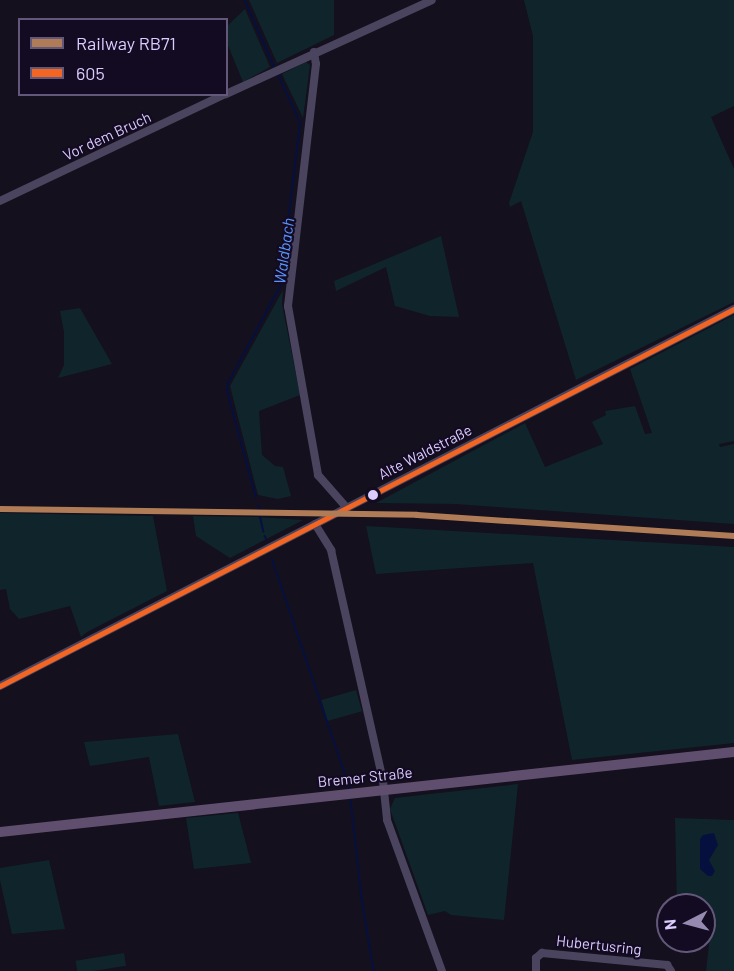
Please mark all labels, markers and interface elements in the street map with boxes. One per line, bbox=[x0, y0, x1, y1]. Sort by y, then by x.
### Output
legend bbox=[18, 18, 228, 96]
text: Railway RB71 bbox=[76, 32, 176, 54]
text: 605 bbox=[76, 62, 105, 84]
street label: Vor dem Bruch bbox=[60, 108, 154, 164]
water label: Waldbach bbox=[270, 217, 298, 285]
street label: Alte Waldstraße bbox=[375, 421, 475, 483]
unlabelled marker bbox=[367, 489, 379, 501]
street label: Bremer Straße bbox=[317, 763, 413, 791]
north arrow bbox=[656, 893, 716, 953]
text: N bbox=[660, 918, 680, 931]
street label: Hubertusring bbox=[555, 932, 643, 958]

